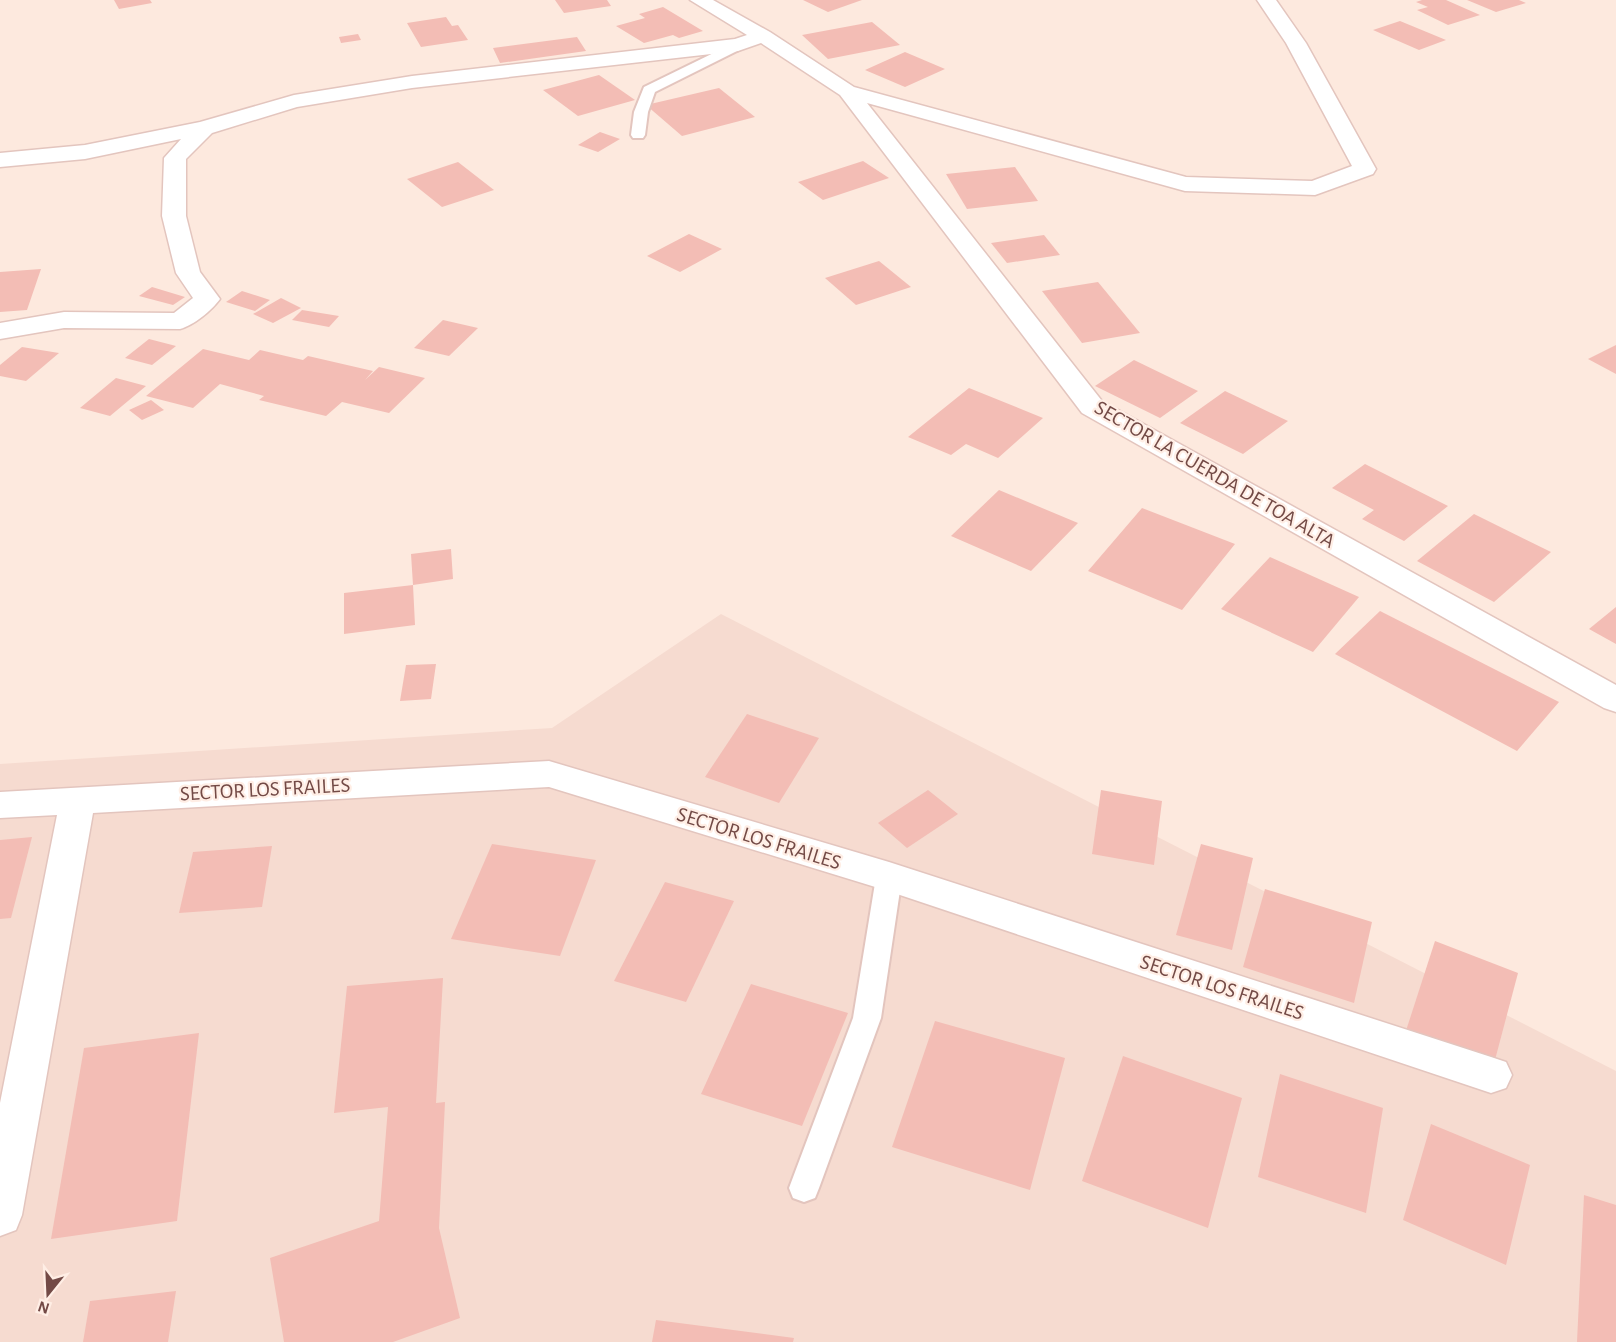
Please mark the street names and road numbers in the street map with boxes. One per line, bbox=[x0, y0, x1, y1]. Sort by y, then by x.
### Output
street label: SECTOR LA CUERDA DE TOA ALTA bbox=[1091, 397, 1339, 552]
street label: SECTOR LOS FRAILES bbox=[179, 775, 351, 804]
street label: SECTOR LOS FRAILES bbox=[674, 804, 844, 873]
street label: SECTOR LOS FRAILES bbox=[1138, 951, 1306, 1024]

